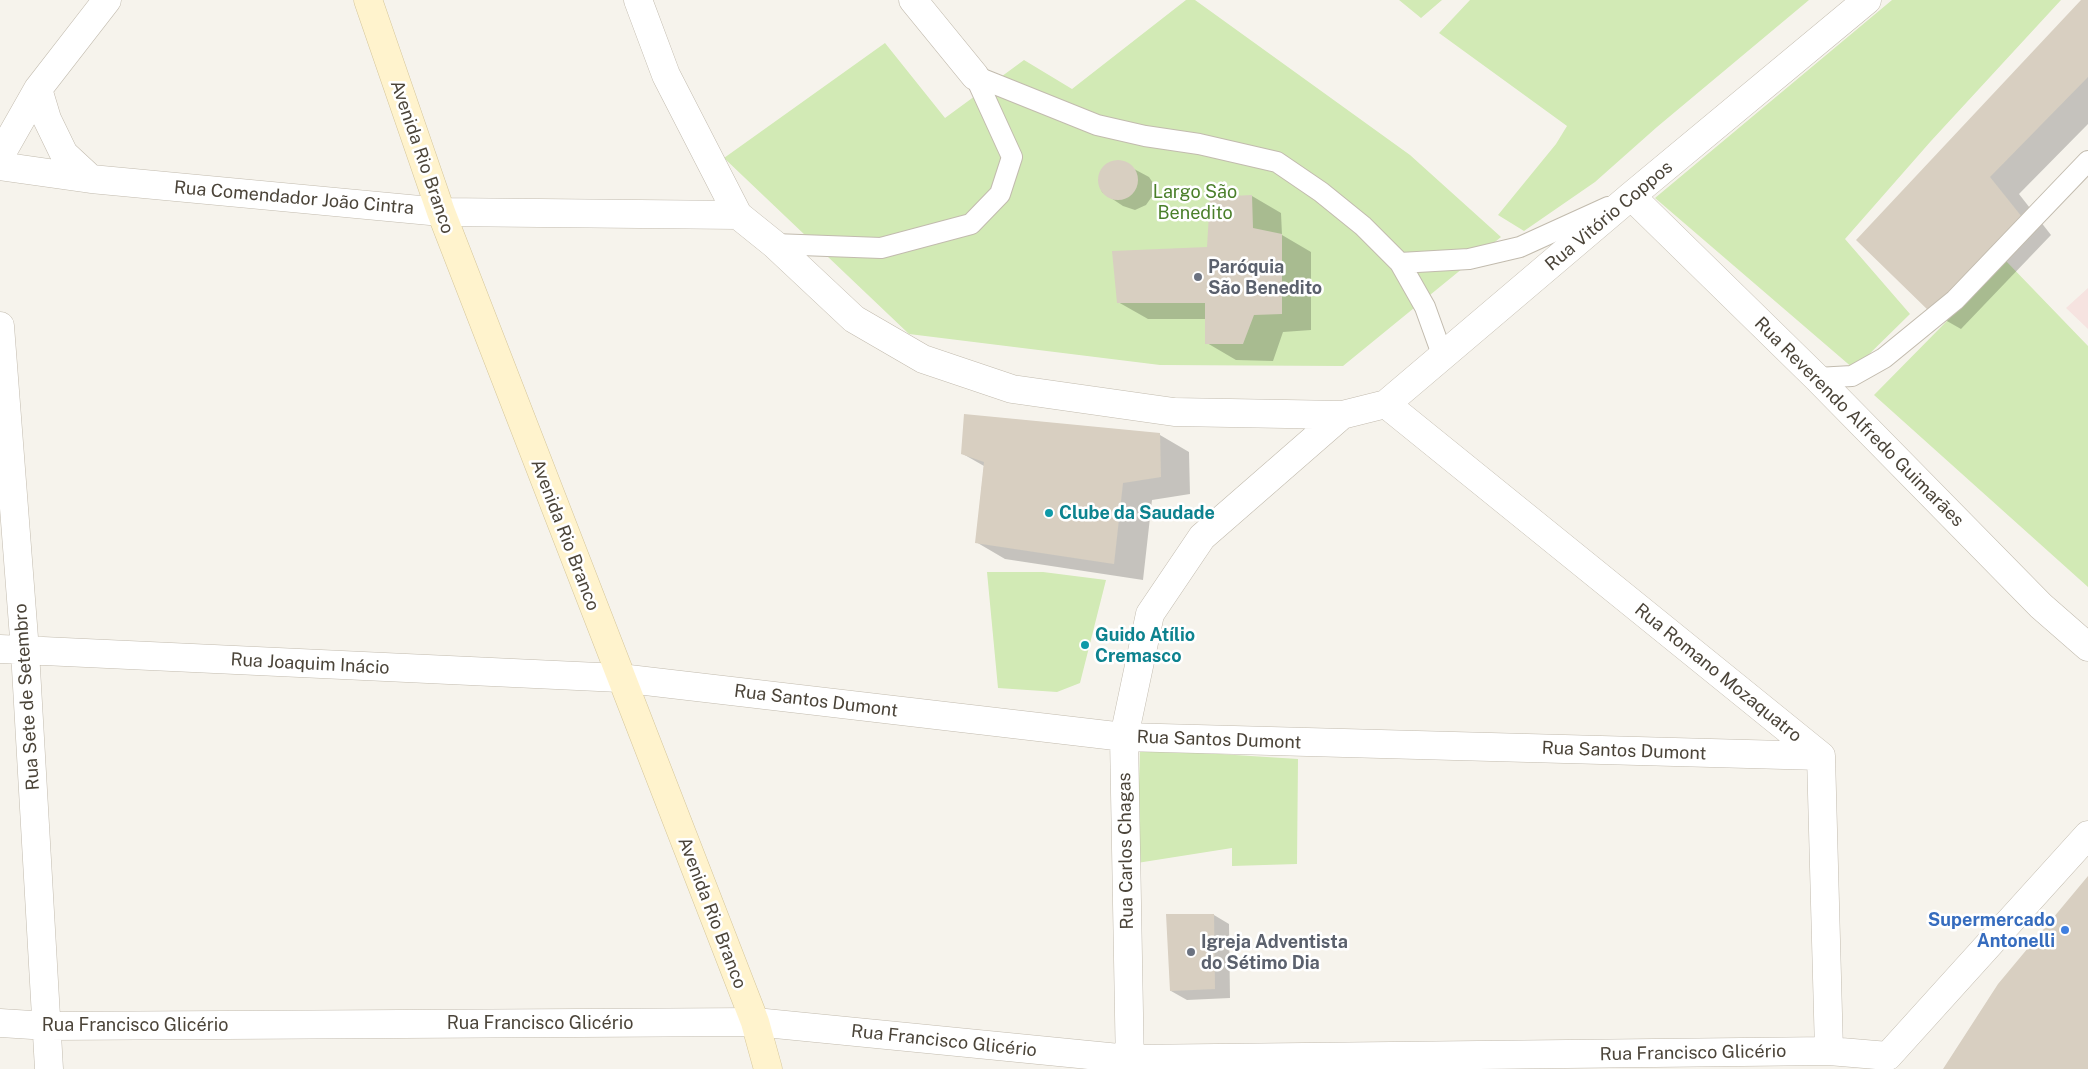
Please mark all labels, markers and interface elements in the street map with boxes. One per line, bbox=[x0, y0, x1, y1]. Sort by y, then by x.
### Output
street label: Avenida Rio Branco bbox=[386, 77, 458, 237]
street label: Rua Vitório Coppos bbox=[1541, 156, 1677, 276]
street label: Rua Comendador João Cintra bbox=[173, 177, 415, 219]
park label: Largo São Benedito bbox=[1153, 181, 1237, 223]
place label: Paróquia São Benedito bbox=[1208, 256, 1322, 298]
marker: Paróquia São Benedito bbox=[1192, 271, 1204, 283]
street label: Rua Reverendo Alfredo Guimarães bbox=[1750, 313, 1968, 531]
street label: Avenida Rio Branco bbox=[526, 456, 604, 614]
place label: Clube da Saudade bbox=[1059, 502, 1215, 524]
marker: Clube da Saudade bbox=[1043, 507, 1055, 519]
street label: Rua Romano Mozaquatro bbox=[1630, 599, 1806, 747]
street label: Rua Sete de Setembro bbox=[10, 603, 44, 791]
place label: Guido Atílio Cremasco bbox=[1095, 624, 1195, 666]
marker: Guido Atílio Cremasco bbox=[1079, 639, 1091, 651]
street label: Rua Joaquim Inácio bbox=[230, 649, 390, 679]
street label: Rua Santos Dumont bbox=[733, 680, 899, 722]
street label: Rua Santos Dumont bbox=[1136, 726, 1302, 754]
street label: Rua Santos Dumont bbox=[1541, 737, 1707, 765]
street label: Rua Carlos Chagas bbox=[1114, 772, 1138, 930]
street label: Avenida Rio Branco bbox=[673, 834, 751, 992]
place label: Supermercado Antonelli bbox=[1928, 909, 2055, 952]
marker: Supermercado Antonelli bbox=[2059, 924, 2071, 936]
place label: Igreja Adventista do Sétimo Dia bbox=[1201, 931, 1348, 974]
marker: Igreja Adventista do Sétimo Dia bbox=[1185, 946, 1197, 958]
street label: Rua Francisco Glicério bbox=[447, 1012, 633, 1034]
street label: Rua Francisco Glicério bbox=[42, 1014, 228, 1036]
street label: Rua Francisco Glicério bbox=[850, 1021, 1038, 1061]
street label: Rua Francisco Glicério bbox=[1599, 1041, 1787, 1065]

